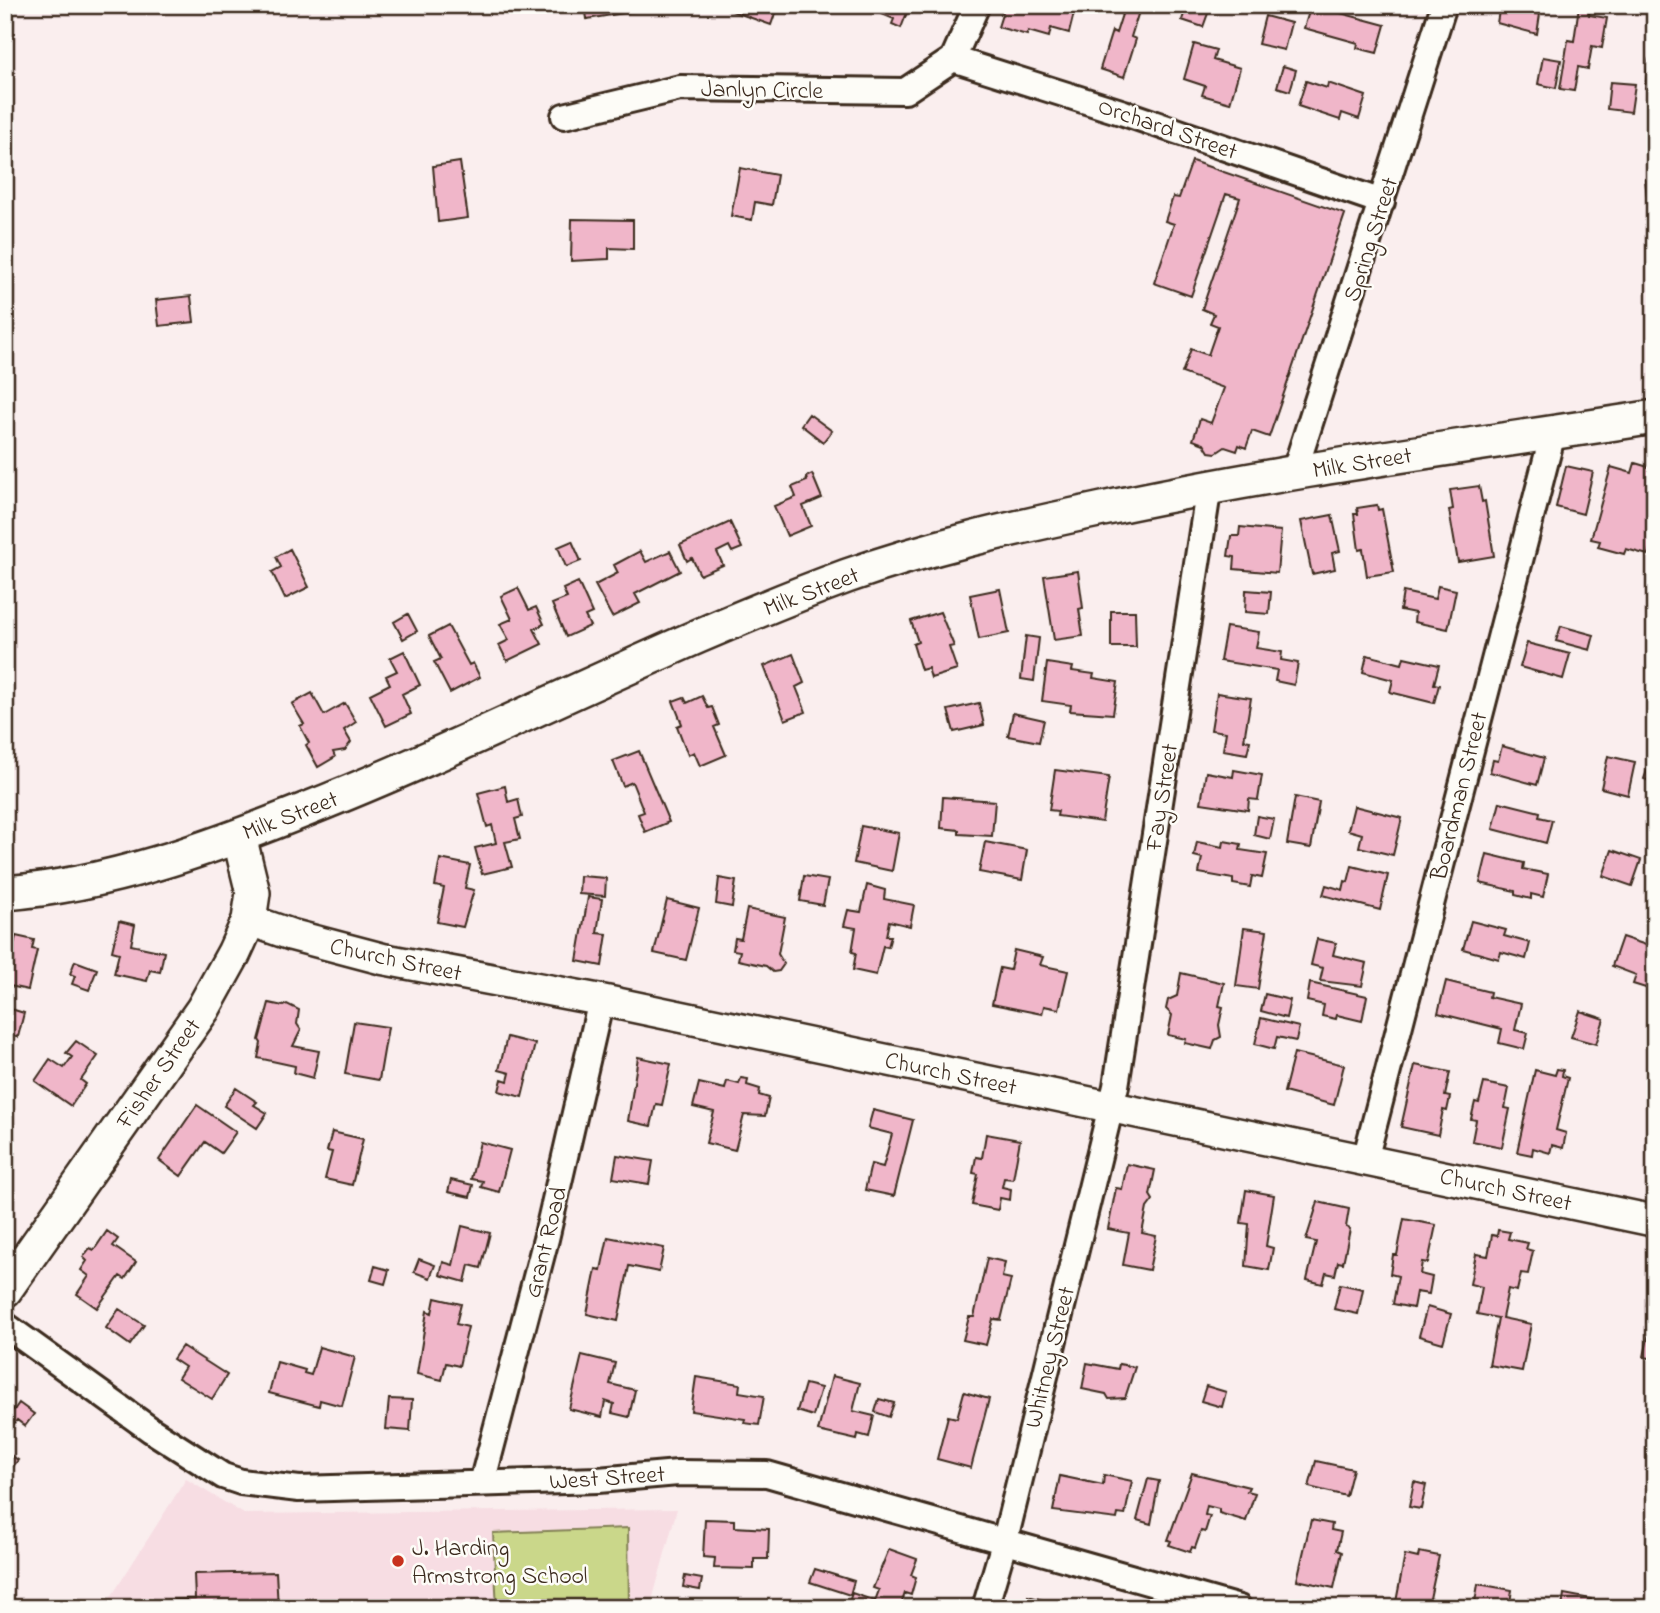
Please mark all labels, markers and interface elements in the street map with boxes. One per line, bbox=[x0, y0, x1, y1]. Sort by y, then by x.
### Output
street label: Janlyn Circle bbox=[701, 73, 824, 111]
street label: Orchard Street bbox=[1093, 90, 1242, 171]
street label: Spring Street bbox=[1336, 173, 1409, 307]
street label: Milk Street bbox=[1310, 439, 1414, 490]
street label: Milk Street bbox=[759, 559, 865, 628]
street label: Boardman Street bbox=[1422, 709, 1498, 885]
street label: Fay Street bbox=[1138, 741, 1190, 855]
street label: Milk Street bbox=[238, 783, 344, 852]
street label: Church Street bbox=[326, 930, 465, 993]
street label: Fisher Street bbox=[108, 1012, 211, 1138]
street label: Church Street bbox=[881, 1044, 1020, 1107]
street label: Church Street bbox=[1436, 1160, 1575, 1223]
street label: Grant Road bbox=[517, 1183, 578, 1302]
street label: Whitney Street bbox=[1017, 1283, 1087, 1432]
street label: West Street bbox=[548, 1458, 666, 1501]
place label: J. Harding Armstrong School bbox=[412, 1532, 587, 1595]
marker: J. Harding Armstrong School bbox=[390, 1553, 406, 1569]

